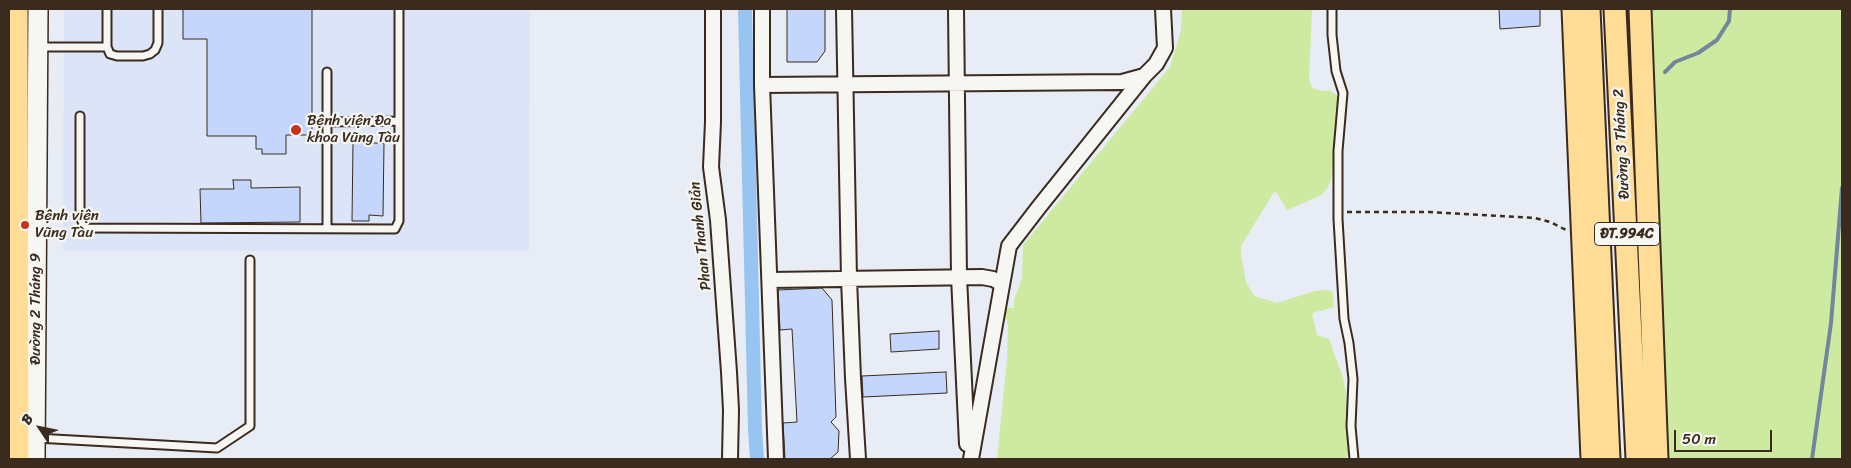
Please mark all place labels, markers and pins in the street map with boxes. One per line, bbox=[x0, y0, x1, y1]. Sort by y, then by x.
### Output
place label: Bệnh viện Đa khoa Vũng Tàu bbox=[307, 112, 400, 147]
marker: Bệnh viện Đa khoa Vũng Tàu bbox=[289, 123, 303, 137]
place label: Bệnh viện Vũng Tàu bbox=[35, 207, 99, 242]
marker: Bệnh viện Vũng Tàu bbox=[19, 219, 31, 231]

